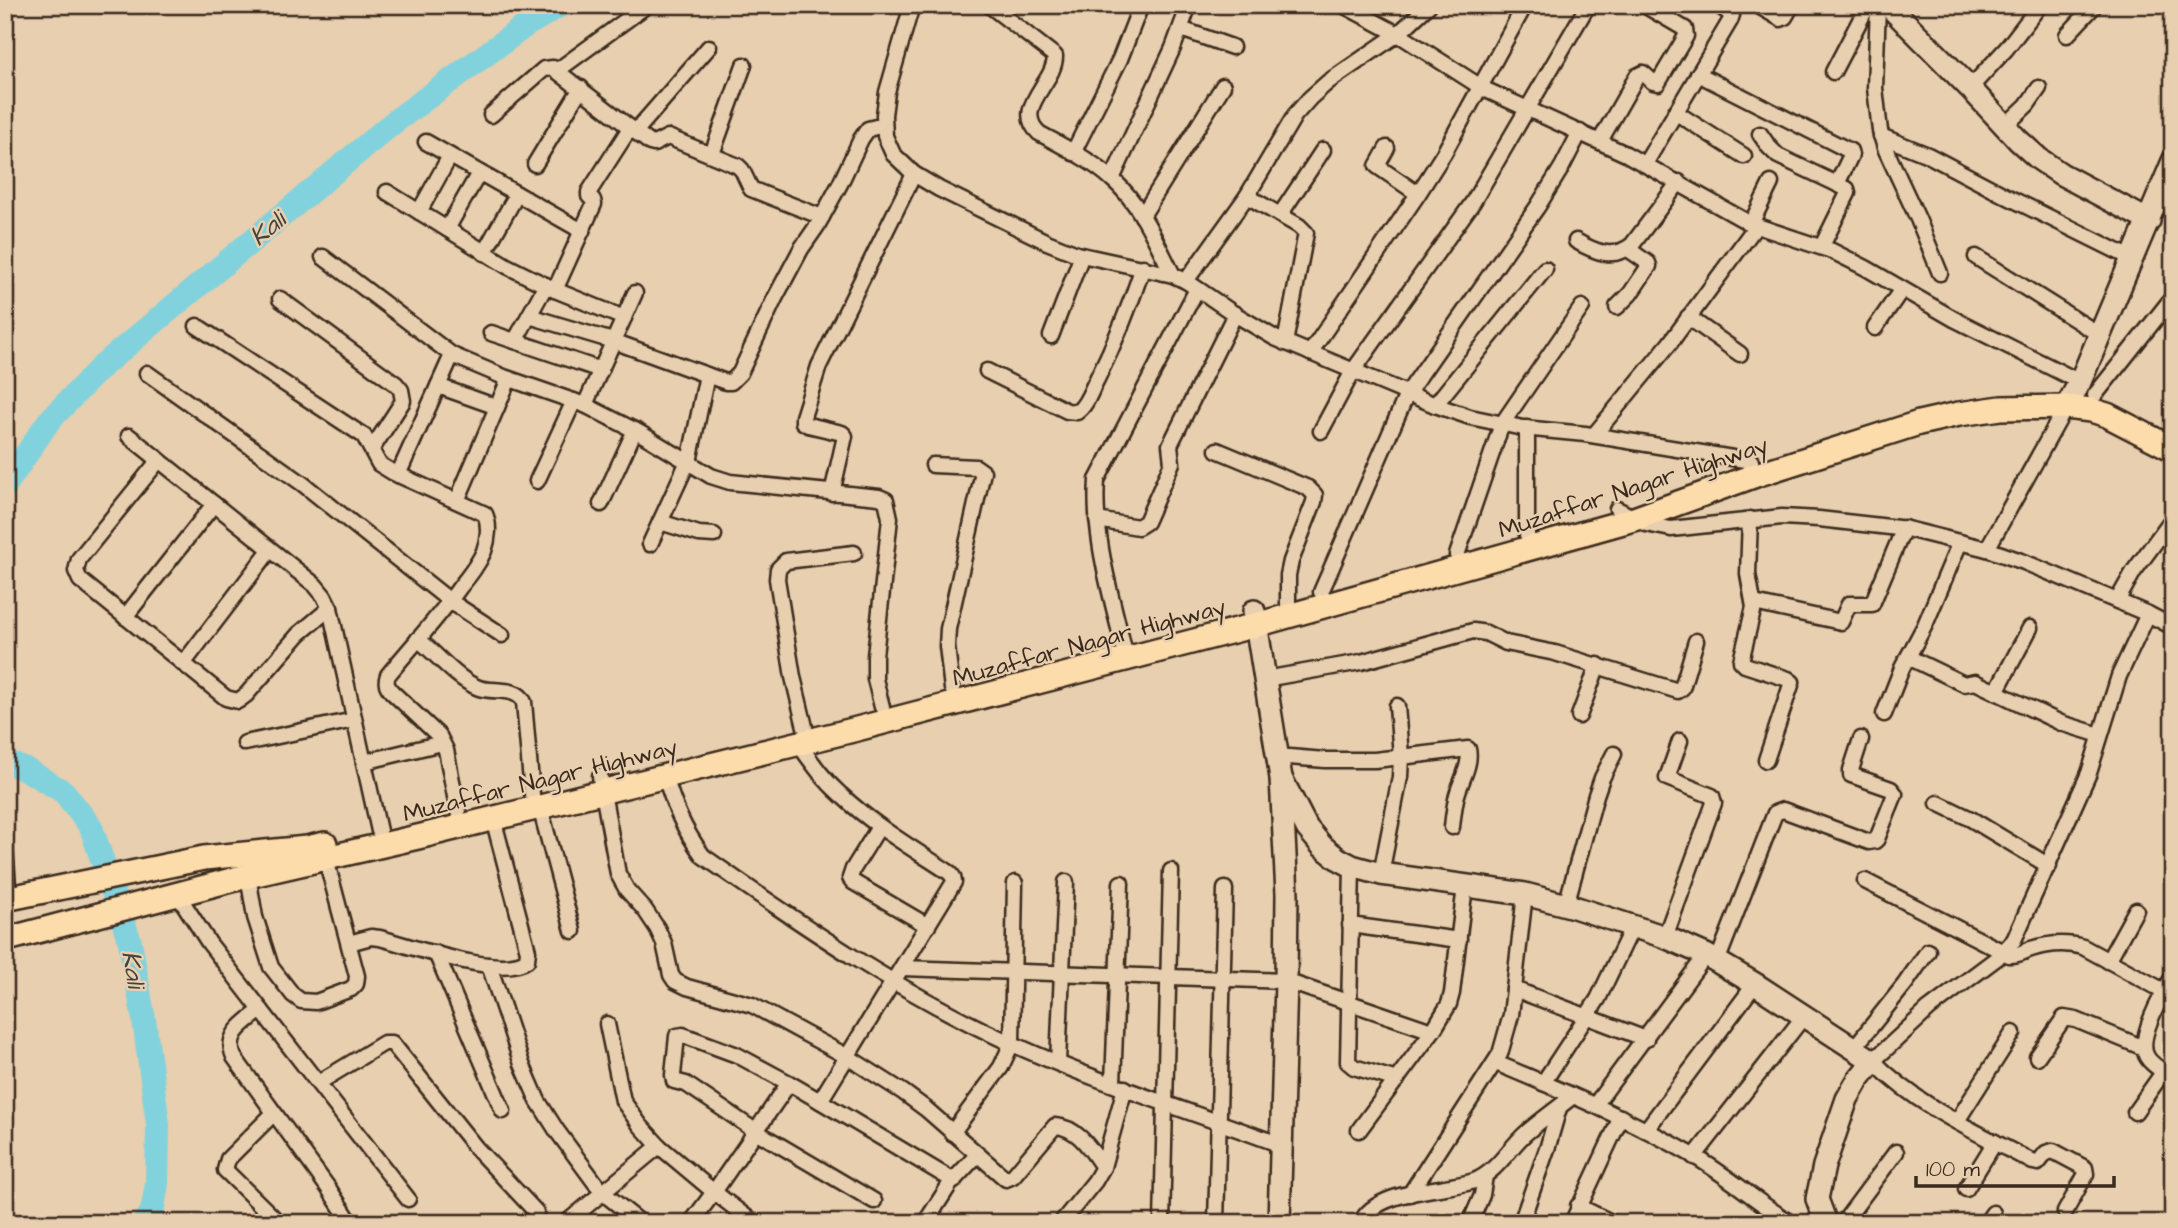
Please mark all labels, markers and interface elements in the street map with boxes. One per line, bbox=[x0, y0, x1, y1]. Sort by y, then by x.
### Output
water label: Kali bbox=[242, 201, 296, 254]
street label: Muzaffar Nagar Highway bbox=[1494, 428, 1773, 549]
street label: Muzaffar Nagar Highway bbox=[949, 590, 1230, 697]
street label: Muzaffar Nagar Highway bbox=[400, 730, 681, 832]
water label: Kali bbox=[112, 948, 154, 993]
scale bar bbox=[1916, 1144, 2113, 1188]
text: 100 m bbox=[1926, 1155, 1981, 1184]

